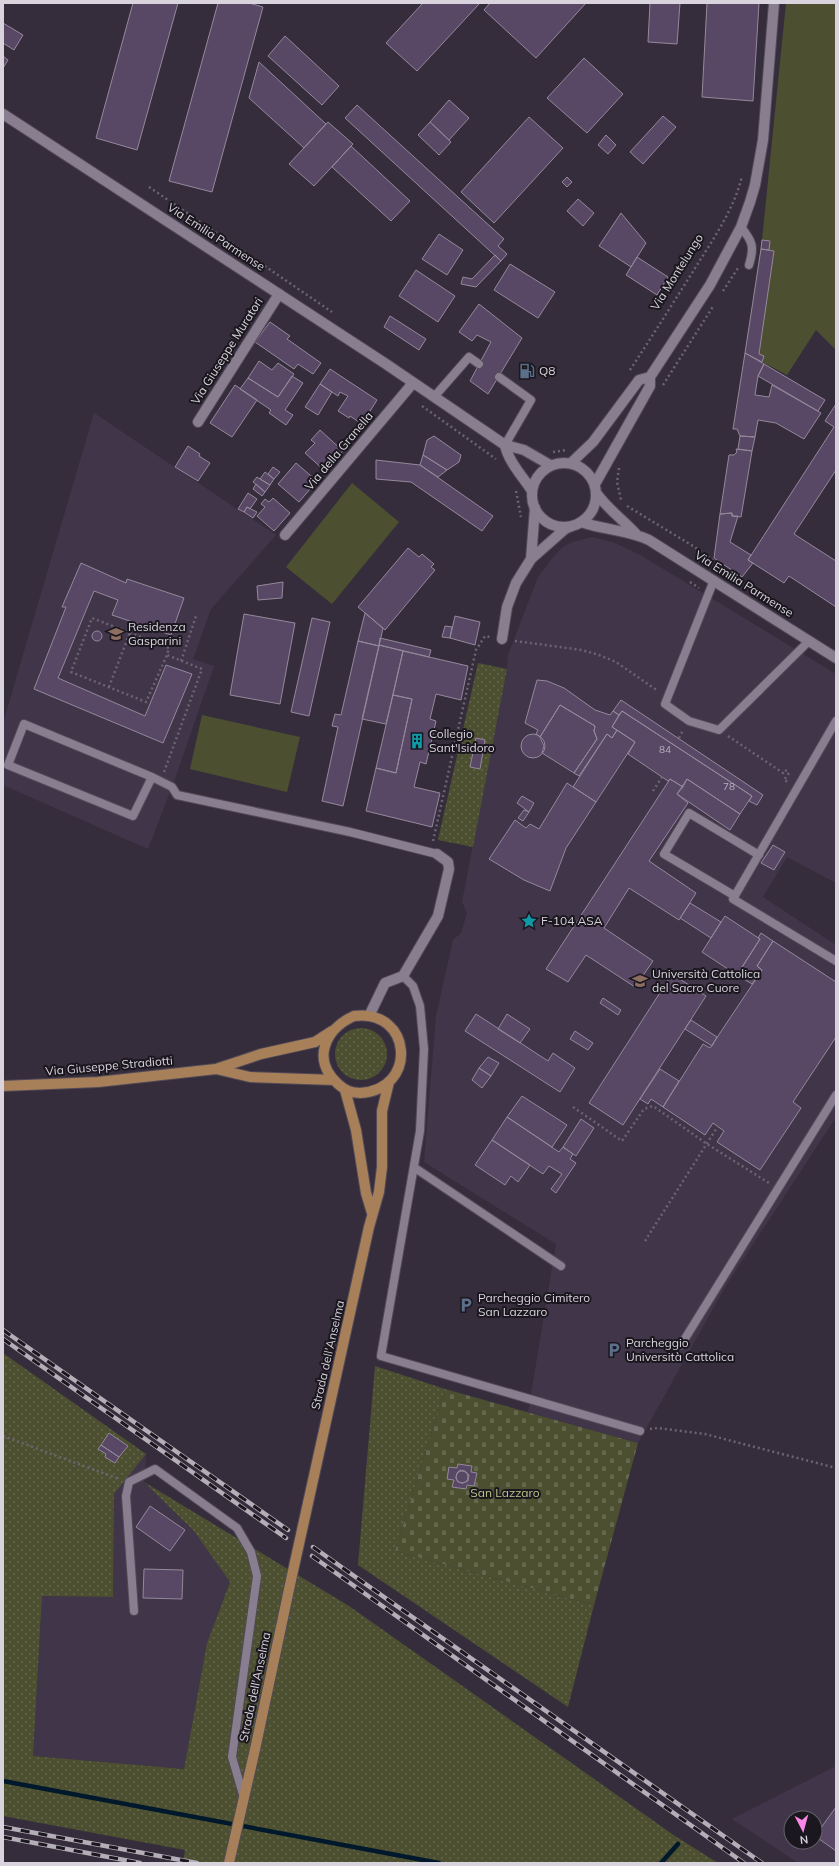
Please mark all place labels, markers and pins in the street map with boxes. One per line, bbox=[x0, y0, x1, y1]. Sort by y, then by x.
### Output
fuel station icon: Q8 bbox=[518, 362, 536, 380]
place label: Q8 bbox=[539, 363, 555, 378]
place label: Residenza Gasparini bbox=[128, 619, 186, 648]
school or university icon: Residenza Gasparini bbox=[107, 625, 125, 643]
place label: Collegio Sant'Isidoro bbox=[429, 726, 495, 755]
building icon: Collegio Sant'Isidoro bbox=[408, 732, 426, 750]
place icon: F-104 ASA bbox=[520, 912, 538, 930]
place label: F-104 ASA bbox=[541, 913, 603, 928]
place label: Università Cattolica del Sacro Cuore bbox=[652, 966, 760, 995]
school or university icon: Università Cattolica del Sacro Cuore bbox=[631, 972, 649, 990]
place label: Parcheggio Cimitero San Lazzaro bbox=[478, 1290, 590, 1319]
parking icon: Parcheggio Cimitero San Lazzaro bbox=[457, 1296, 475, 1314]
place label: Parcheggio Università Cattolica bbox=[626, 1335, 734, 1364]
parking icon: Parcheggio Università Cattolica bbox=[605, 1341, 623, 1359]

